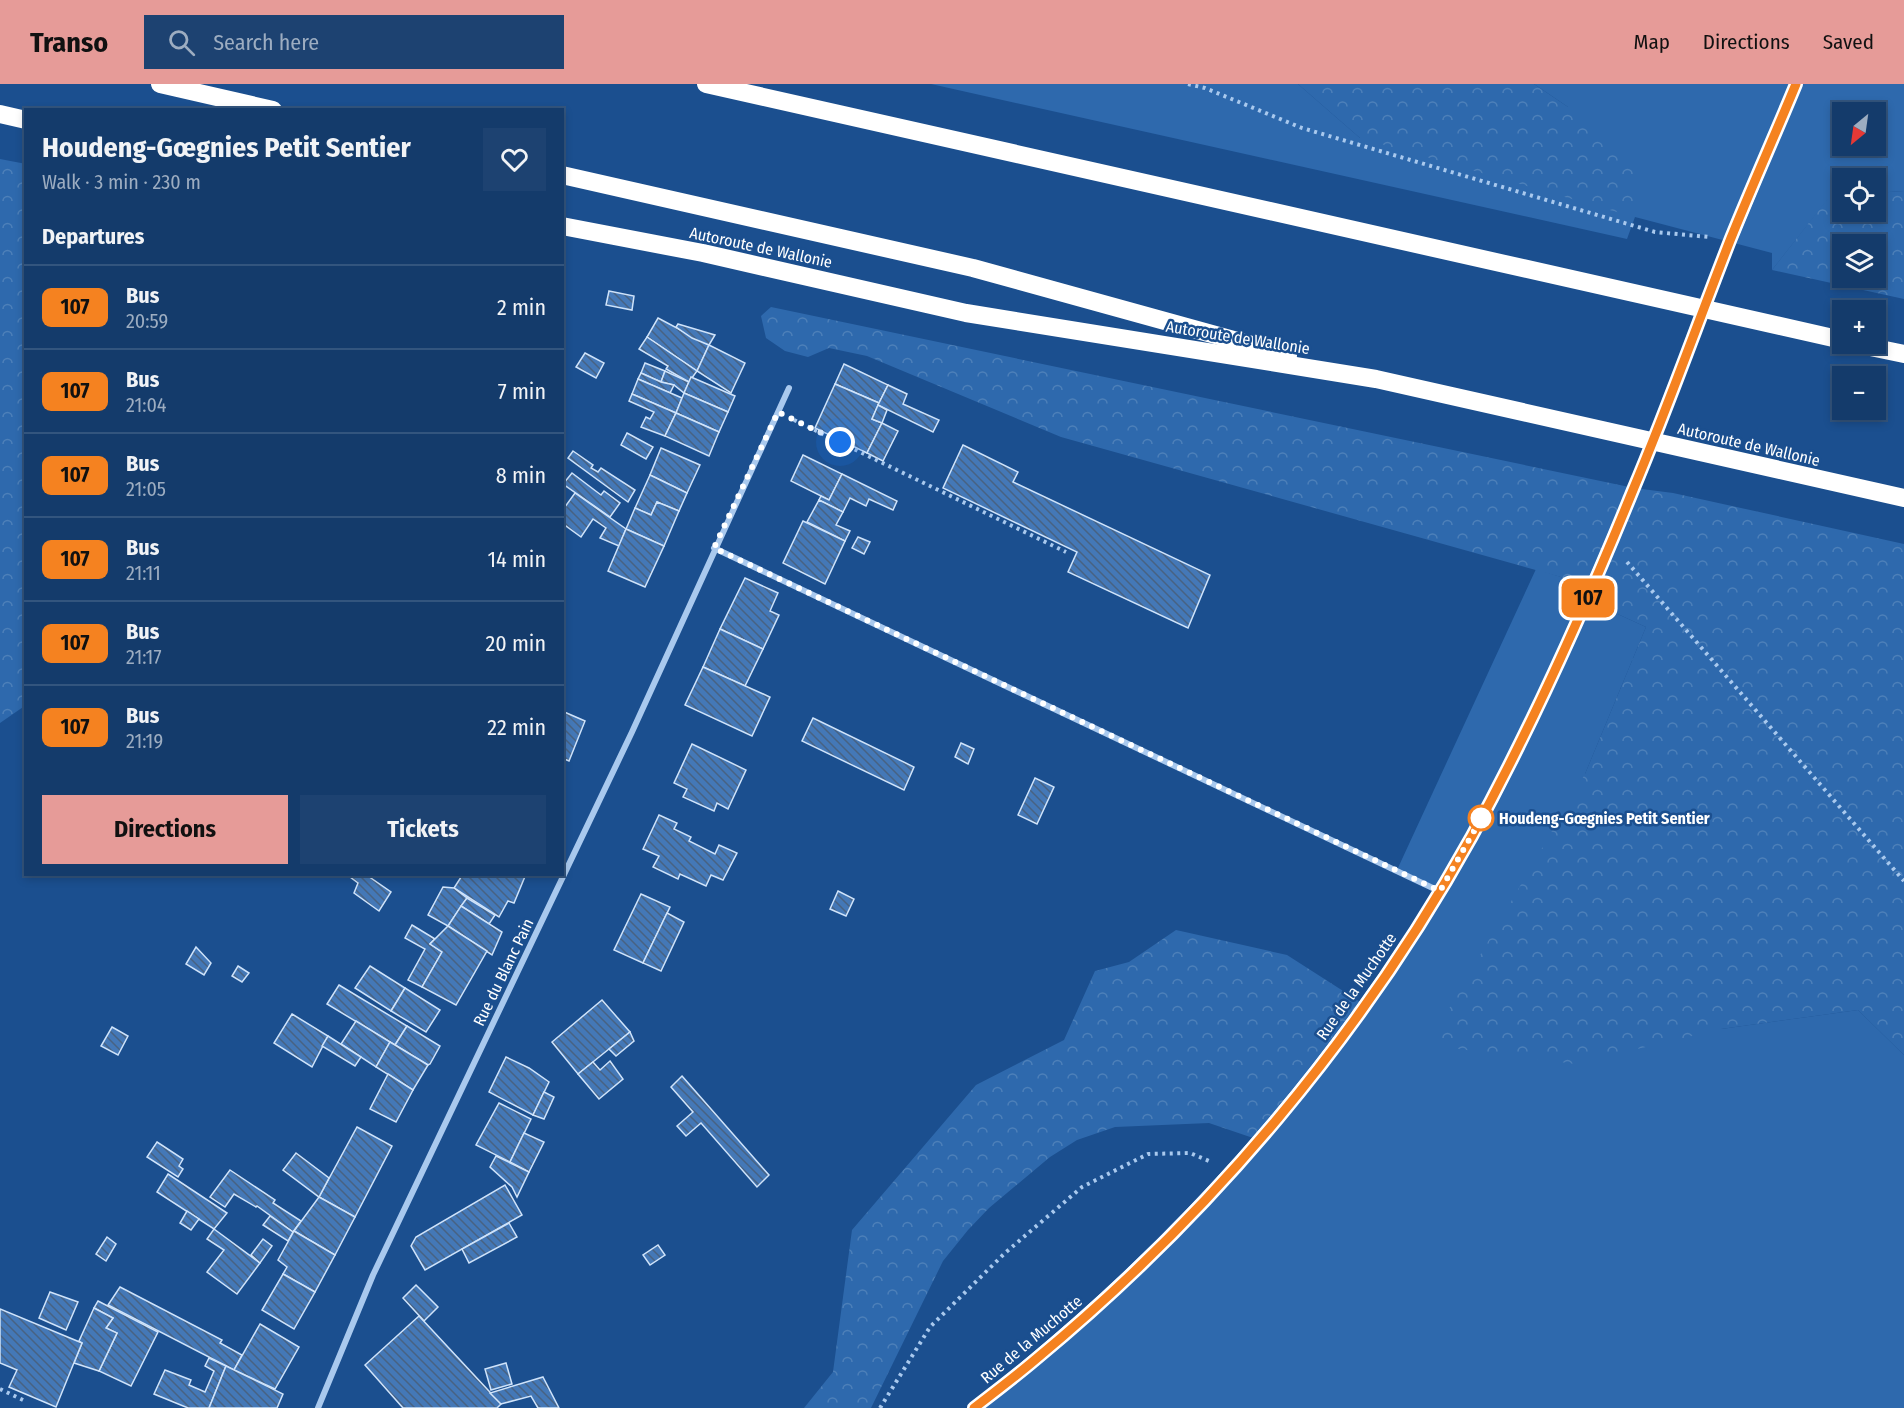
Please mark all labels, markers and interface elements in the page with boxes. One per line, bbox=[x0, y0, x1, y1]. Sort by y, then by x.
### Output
search box bbox=[144, 15, 564, 69]
text: Transo bbox=[30, 26, 108, 59]
icon: search bbox=[165, 26, 198, 59]
text: Search here bbox=[213, 29, 319, 56]
text: Map bbox=[1633, 29, 1670, 55]
text: Directions bbox=[1703, 29, 1790, 55]
text: Saved bbox=[1823, 29, 1874, 55]
north arrow bbox=[1832, 102, 1886, 156]
map controls bbox=[1832, 102, 1886, 420]
button: heart bbox=[483, 128, 546, 191]
text: Houdeng-Gœgnies Petit Sentier bbox=[42, 131, 411, 164]
button: locate bbox=[1832, 168, 1886, 222]
text: Walk · 3 min · 230 m bbox=[42, 170, 201, 194]
text: Departures bbox=[42, 223, 144, 250]
street label: Autoroute de Wallonie bbox=[688, 223, 834, 272]
button: layers bbox=[1832, 234, 1886, 288]
text: Bus bbox=[126, 282, 159, 309]
text: 107 bbox=[61, 294, 89, 320]
text: 2 min bbox=[497, 294, 546, 321]
button: + bbox=[1832, 300, 1886, 354]
text: 20:59 bbox=[126, 309, 168, 333]
street label: Autoroute de Wallonie bbox=[1165, 317, 1311, 358]
text: Bus bbox=[126, 366, 159, 393]
button: − bbox=[1832, 366, 1886, 420]
text: 107 bbox=[61, 378, 89, 404]
text: 7 min bbox=[498, 378, 546, 405]
text: 21:04 bbox=[126, 393, 167, 417]
street label: Autoroute de Wallonie bbox=[1676, 419, 1822, 470]
your location bbox=[825, 427, 855, 457]
text: Bus bbox=[126, 450, 159, 477]
text: 107 bbox=[61, 462, 89, 488]
text: 8 min bbox=[496, 462, 546, 489]
text: 21:05 bbox=[126, 477, 166, 501]
text: Bus bbox=[126, 534, 159, 561]
text: 107 bbox=[61, 546, 89, 572]
text: 14 min bbox=[488, 546, 546, 573]
text: 21:11 bbox=[126, 561, 161, 585]
line badge: 107 bbox=[1554, 578, 1622, 618]
text: 107 bbox=[1574, 585, 1602, 611]
text: Bus bbox=[126, 618, 159, 645]
text: 107 bbox=[61, 630, 89, 656]
text: 20 min bbox=[486, 630, 546, 657]
text: 21:17 bbox=[126, 645, 162, 669]
text: Bus bbox=[126, 702, 159, 729]
text: 107 bbox=[61, 714, 89, 740]
text: 22 min bbox=[487, 714, 546, 741]
text: 21:19 bbox=[126, 729, 163, 753]
button: Directions bbox=[42, 795, 288, 864]
button: Tickets bbox=[300, 795, 546, 864]
marker: Houdeng-Gœgnies Petit Sentier bbox=[1468, 805, 1494, 831]
place label: Houdeng-Gœgnies Petit Sentier bbox=[1499, 809, 1710, 828]
street label: Rue du Blanc Pain bbox=[469, 915, 538, 1029]
street label: Rue de la Muchotte bbox=[1312, 929, 1400, 1043]
street label: Rue de la Muchotte bbox=[977, 1291, 1086, 1387]

